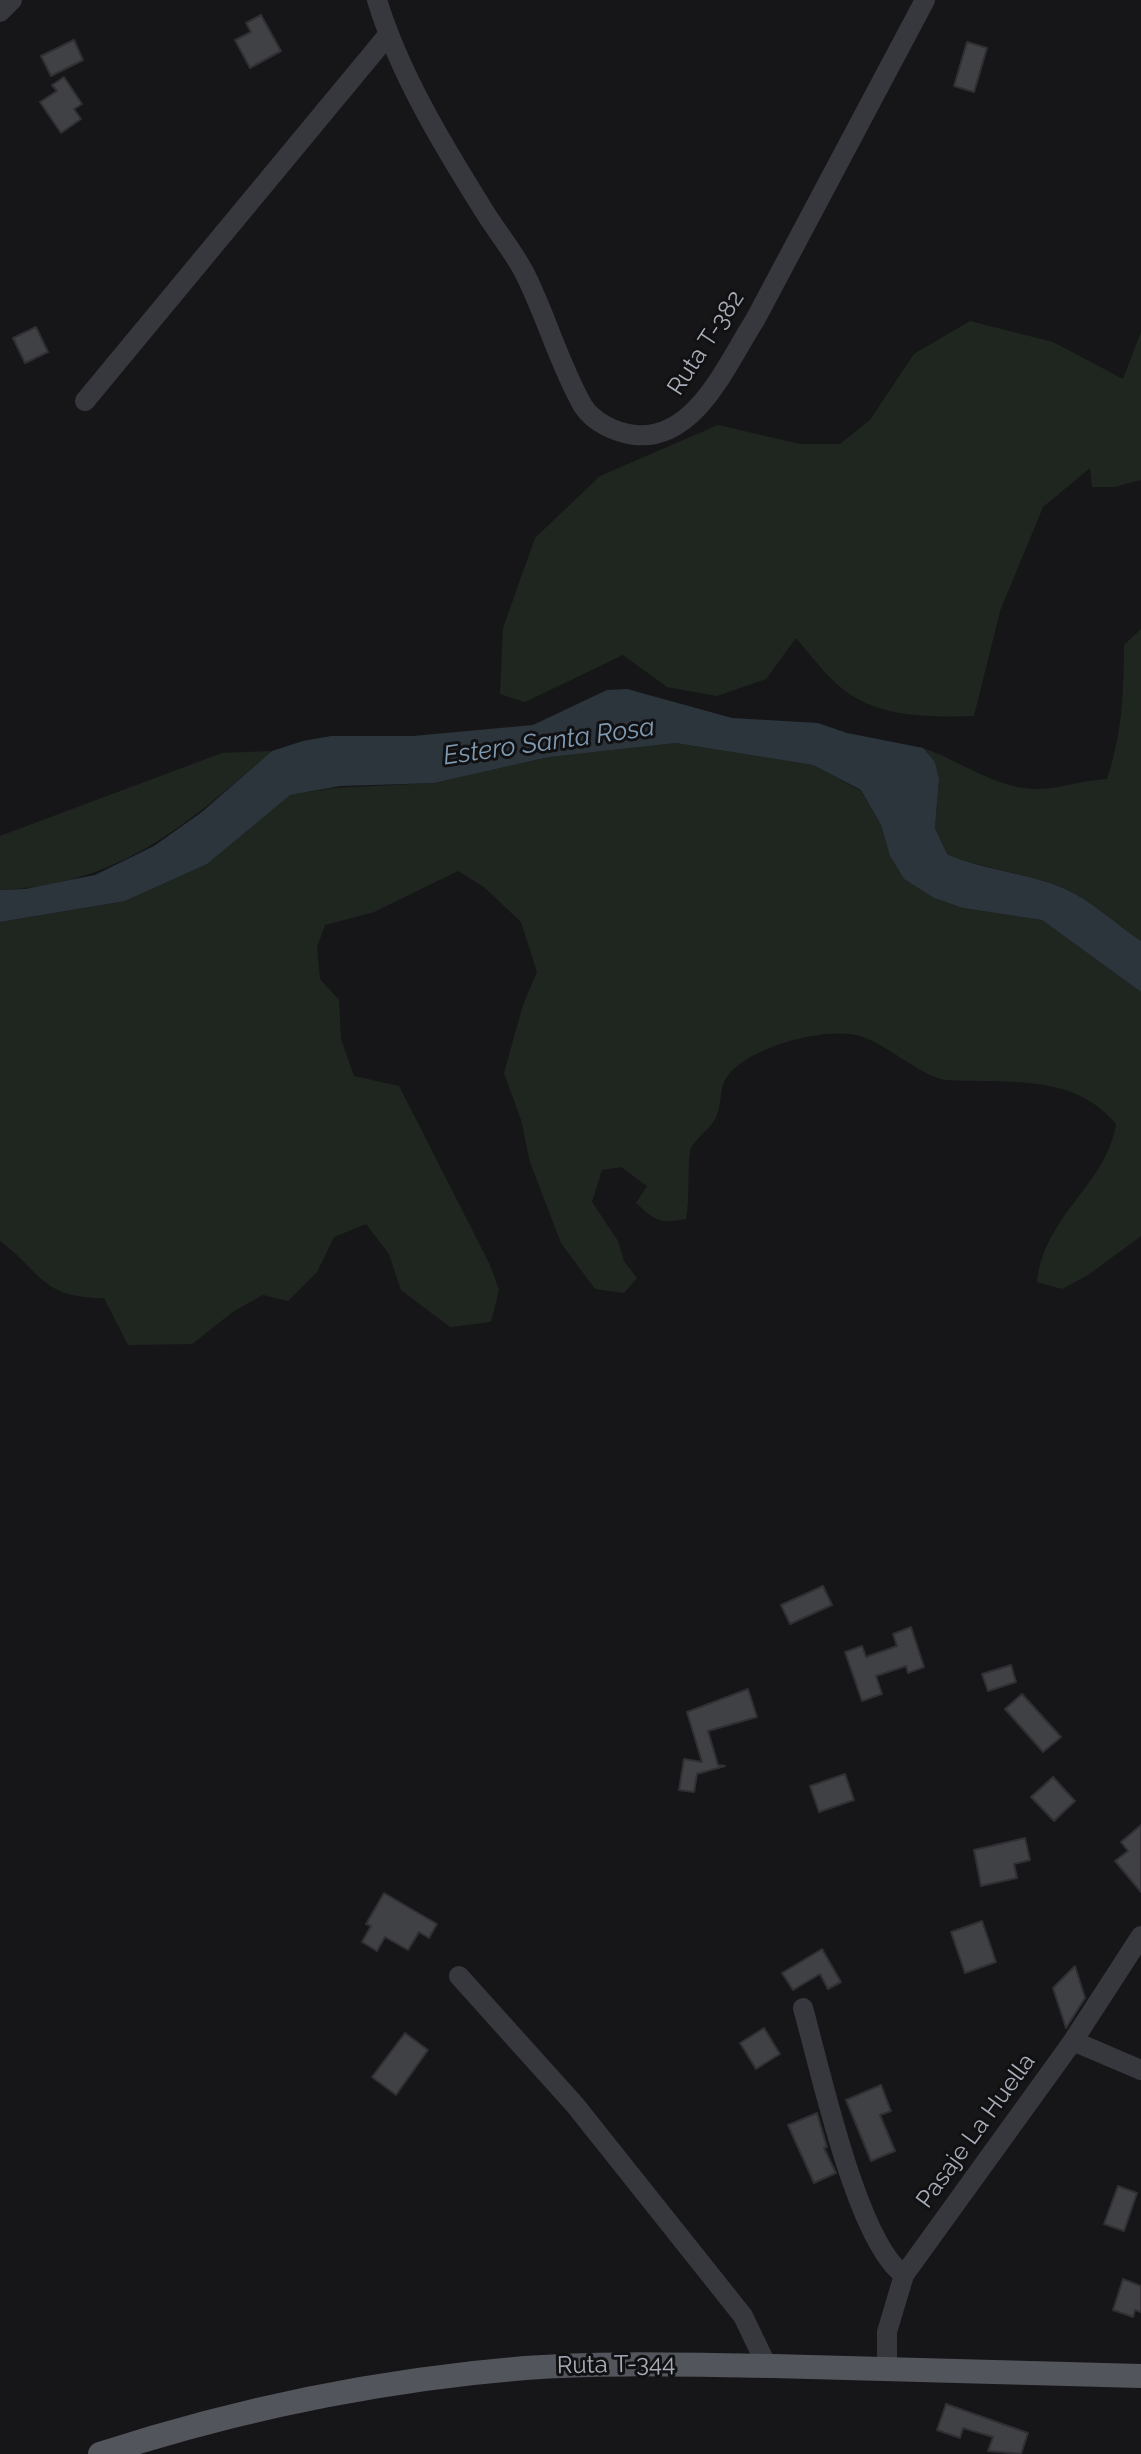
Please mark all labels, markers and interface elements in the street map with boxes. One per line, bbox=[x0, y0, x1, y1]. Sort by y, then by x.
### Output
street label: Ruta T-382 bbox=[662, 285, 750, 401]
water label: Estero Santa Rosa bbox=[441, 712, 657, 772]
street label: Pasaje La Huella bbox=[910, 2048, 1042, 2214]
street label: Ruta T-344 bbox=[557, 2350, 675, 2380]

